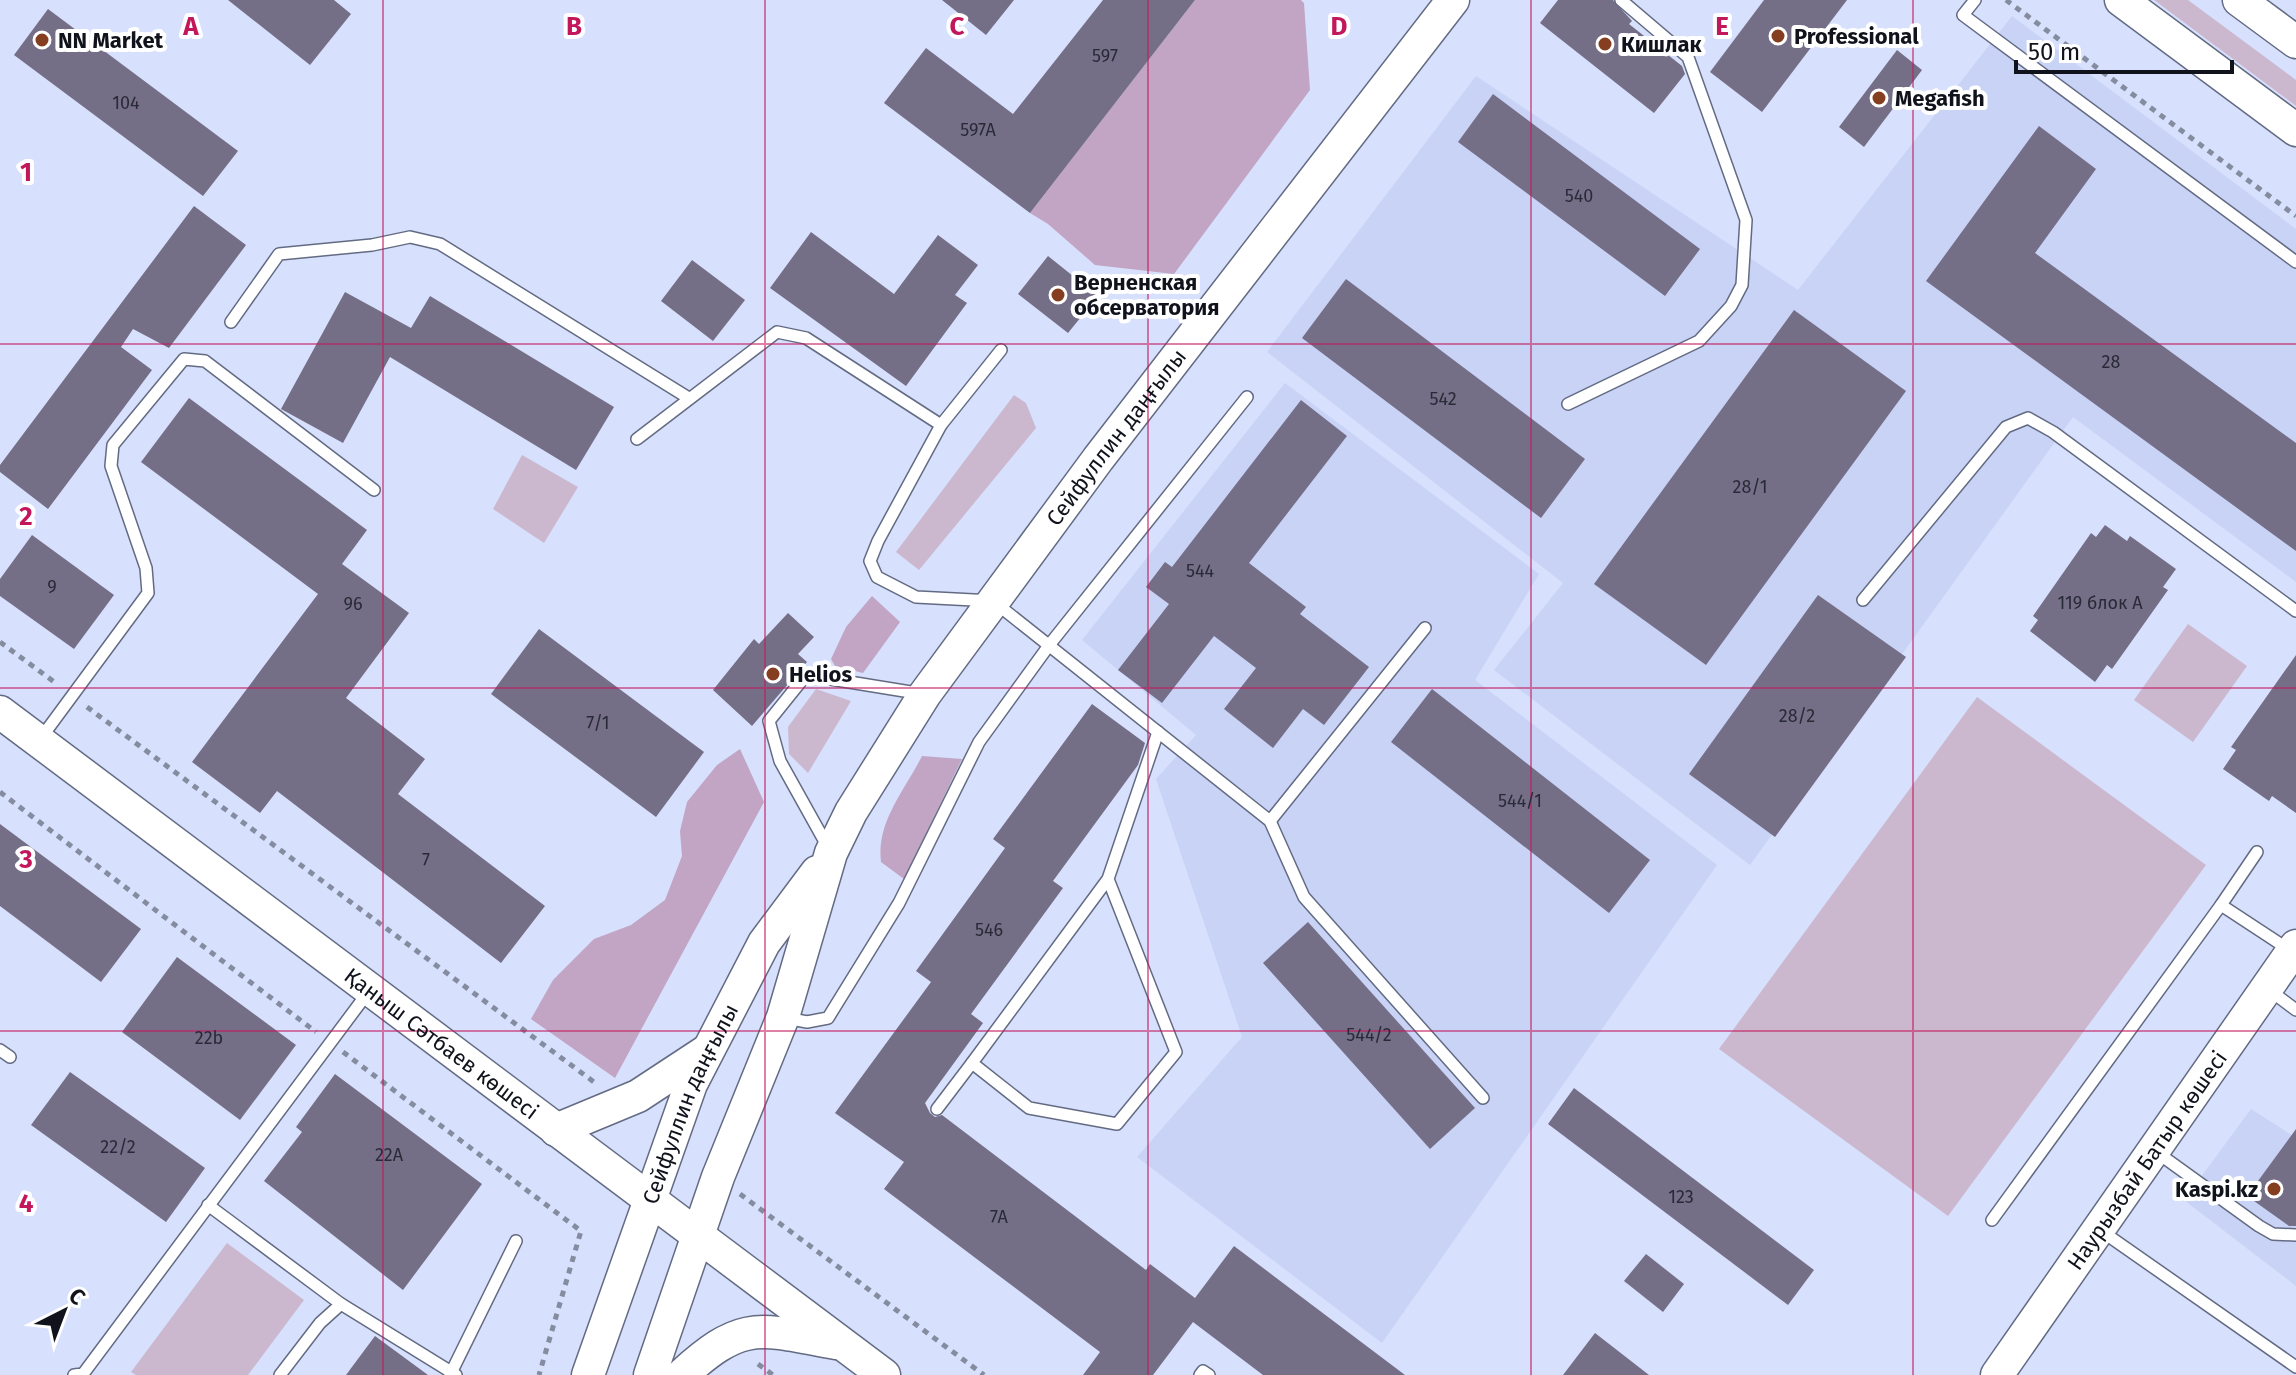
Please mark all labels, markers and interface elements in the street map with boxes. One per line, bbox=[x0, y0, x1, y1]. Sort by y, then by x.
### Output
text: A bbox=[182, 11, 199, 42]
text: B bbox=[566, 11, 582, 42]
text: C bbox=[950, 11, 965, 42]
text: D bbox=[1331, 11, 1348, 42]
text: E bbox=[1715, 11, 1729, 42]
place label: Professional bbox=[1794, 23, 1919, 50]
scale bar bbox=[2016, 24, 2232, 74]
place label: NN Market bbox=[58, 27, 164, 54]
marker: Professional bbox=[1769, 27, 1787, 45]
marker: NN Market bbox=[33, 31, 51, 49]
place label: Кишлак bbox=[1621, 31, 1703, 58]
marker: Кишлак bbox=[1596, 35, 1614, 53]
text: 50 m bbox=[2028, 38, 2080, 66]
house number: 597 bbox=[1092, 45, 1118, 67]
place label: Megafish bbox=[1895, 85, 1985, 112]
marker: Megafish bbox=[1870, 89, 1888, 107]
house number: 104 bbox=[112, 92, 140, 114]
house number: 597А bbox=[960, 119, 997, 141]
text: 1 bbox=[20, 157, 32, 188]
house number: 540 bbox=[1565, 185, 1593, 207]
place label: Верненская обсерватория bbox=[1074, 269, 1220, 321]
marker: Верненская обсерватория bbox=[1049, 286, 1067, 304]
street label: Сейфуллин даңғылы bbox=[1040, 343, 1192, 531]
house number: 28 bbox=[2102, 351, 2120, 373]
house number: 542 bbox=[1429, 388, 1457, 410]
house number: 28/1 bbox=[1733, 476, 1767, 498]
text: 2 bbox=[19, 501, 33, 532]
house number: 544 bbox=[1186, 560, 1215, 582]
house number: 9 bbox=[47, 576, 57, 598]
house number: 119 блок А bbox=[2057, 592, 2143, 614]
house number: 96 bbox=[343, 593, 363, 615]
place label: Helios bbox=[789, 661, 852, 688]
marker: Helios bbox=[764, 665, 782, 683]
house number: 28/2 bbox=[1779, 705, 1815, 727]
house number: 7/1 bbox=[586, 712, 610, 734]
house number: 544/1 bbox=[1498, 790, 1542, 812]
text: 3 bbox=[18, 844, 33, 875]
house number: 7 bbox=[422, 849, 430, 871]
house number: 546 bbox=[975, 919, 1003, 941]
street label: Қаныш Сәтбаев көшесі bbox=[339, 962, 544, 1125]
street label: Сейфуллин даңғылы bbox=[636, 999, 744, 1207]
house number: 544/2 bbox=[1346, 1024, 1392, 1046]
house number: 22b bbox=[195, 1027, 223, 1049]
street label: Наурызбай Батыр көшесі bbox=[2061, 1045, 2232, 1275]
house number: 22/2 bbox=[100, 1136, 136, 1158]
house number: 22А bbox=[375, 1144, 404, 1166]
place label: Kaspi.kz bbox=[2175, 1176, 2258, 1203]
marker: Kaspi.kz bbox=[2265, 1180, 2283, 1198]
house number: 123 bbox=[1668, 1186, 1694, 1208]
text: 4 bbox=[19, 1188, 34, 1219]
house number: 7А bbox=[990, 1206, 1009, 1228]
north arrow bbox=[24, 1271, 104, 1351]
text: С bbox=[63, 1282, 91, 1311]

